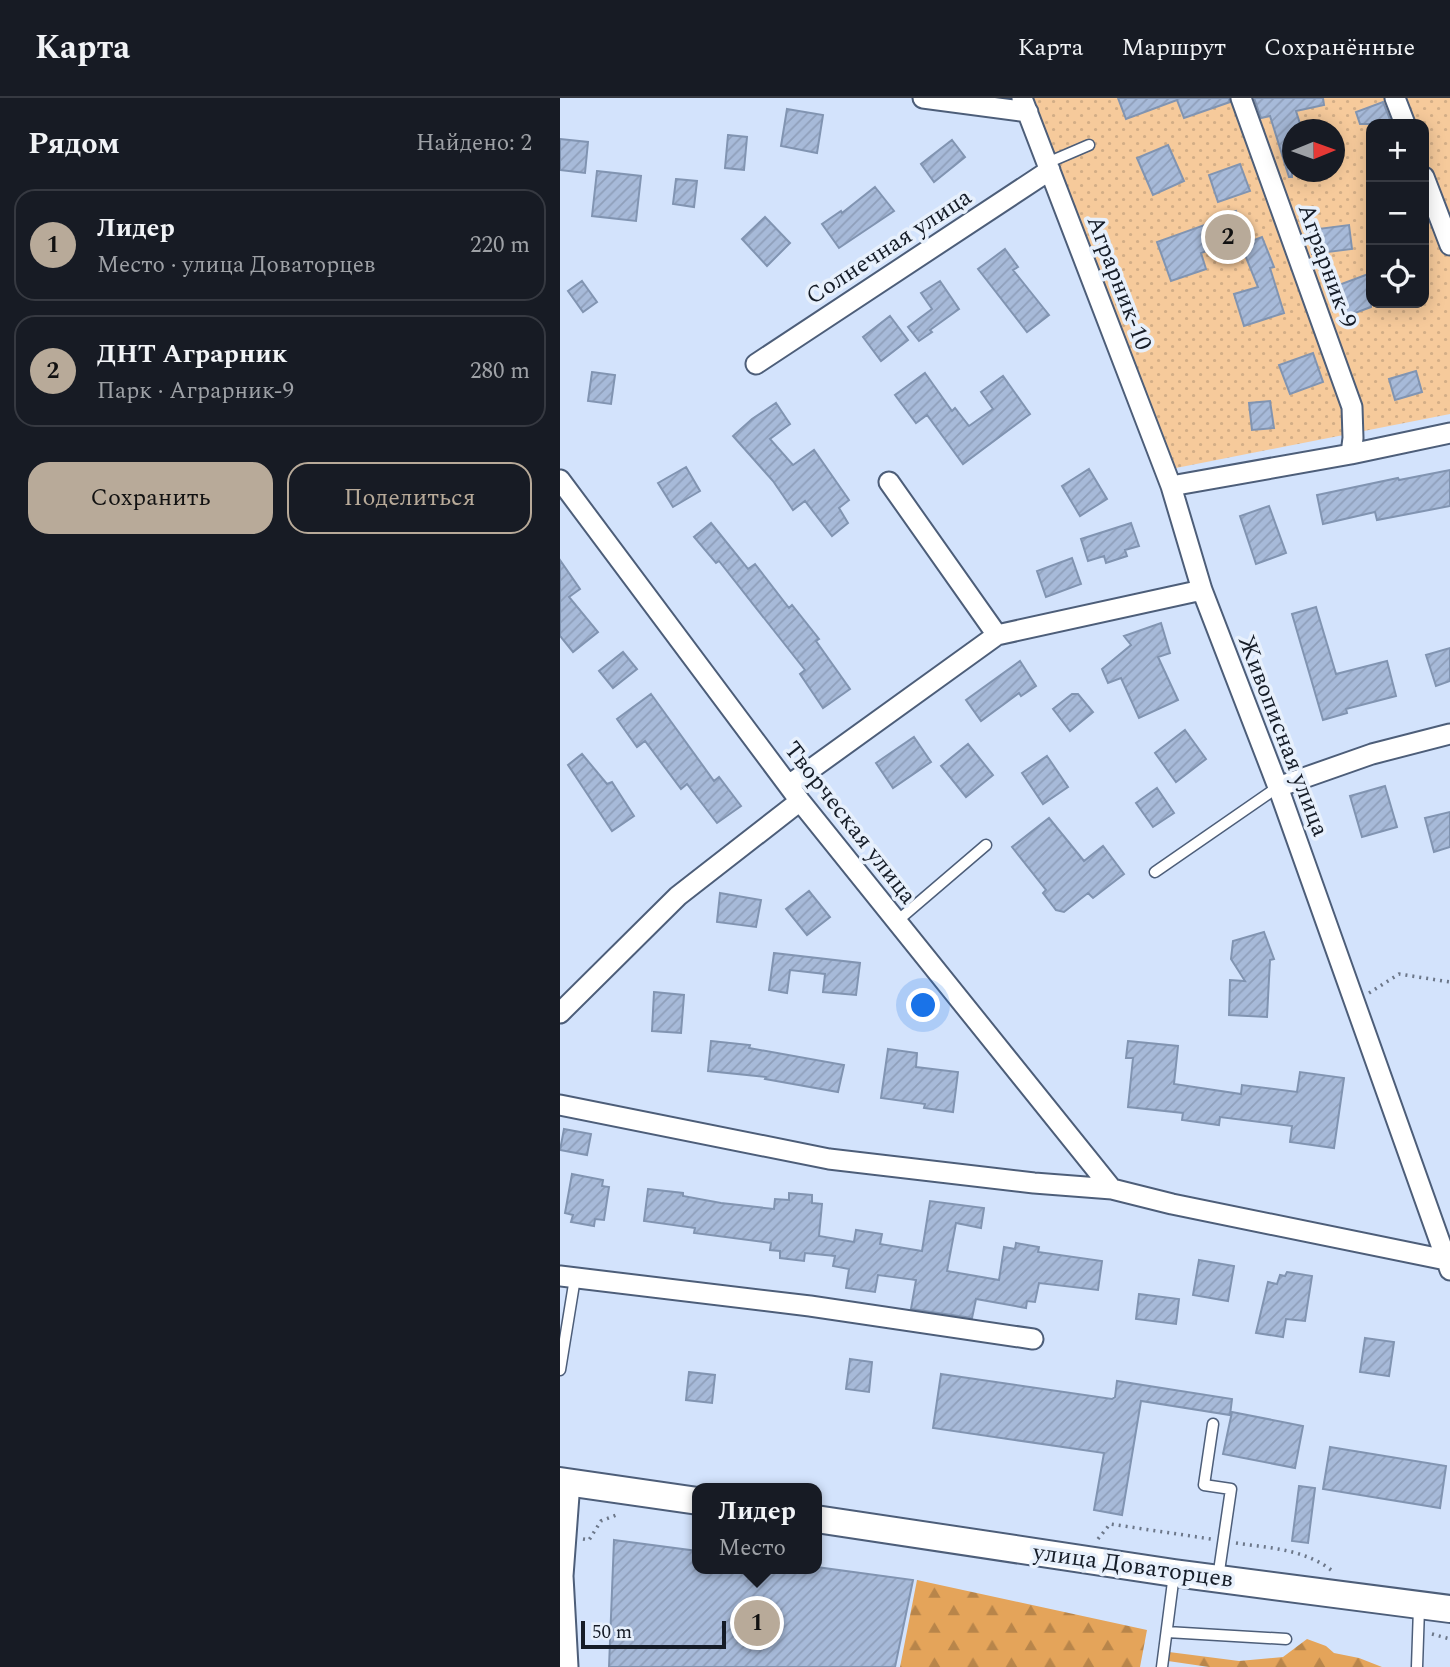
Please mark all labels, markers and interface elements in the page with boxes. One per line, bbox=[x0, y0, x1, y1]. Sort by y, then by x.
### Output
text: Карта bbox=[35, 23, 130, 73]
text: Карта bbox=[1018, 30, 1083, 66]
text: Маршрут bbox=[1121, 30, 1226, 66]
text: Сохранённые bbox=[1264, 30, 1415, 66]
north arrow bbox=[1282, 119, 1345, 182]
map controls bbox=[1366, 119, 1429, 308]
button: + bbox=[1366, 119, 1429, 182]
text: Рядом bbox=[28, 121, 120, 167]
text: Найдено: 2 bbox=[416, 126, 532, 161]
street label: Солнечная улица bbox=[799, 180, 979, 314]
button: − bbox=[1366, 182, 1429, 245]
street label: Аграрник-9 bbox=[1288, 199, 1366, 333]
text: Лидер bbox=[97, 208, 175, 248]
street label: Аграрник-10 bbox=[1077, 210, 1161, 356]
pin: 2 bbox=[1205, 211, 1251, 263]
text: 1 bbox=[47, 228, 59, 263]
text: 220 m bbox=[470, 228, 530, 263]
button: locate bbox=[1366, 245, 1429, 308]
text: Место · улица Доваторцев bbox=[97, 248, 375, 283]
text: ДНТ Аграрник bbox=[97, 334, 288, 374]
text: 2 bbox=[47, 354, 59, 389]
text: 280 m bbox=[470, 354, 530, 389]
text: Парк · Аграрник-9 bbox=[97, 374, 294, 409]
button: Сохранить bbox=[28, 462, 273, 534]
button: Поделиться bbox=[287, 462, 532, 534]
street label: Живописная улица bbox=[1228, 630, 1338, 842]
street label: Творческая улица bbox=[775, 734, 925, 912]
your location bbox=[906, 988, 940, 1022]
popup bbox=[692, 1483, 822, 1574]
text: Лидер bbox=[718, 1491, 796, 1531]
text: Место bbox=[718, 1531, 786, 1566]
street label: улица Доваторцев bbox=[1030, 1534, 1235, 1598]
pin: 1 bbox=[734, 1597, 780, 1649]
scale bar bbox=[581, 1618, 726, 1650]
text: 50 m bbox=[592, 1618, 632, 1647]

